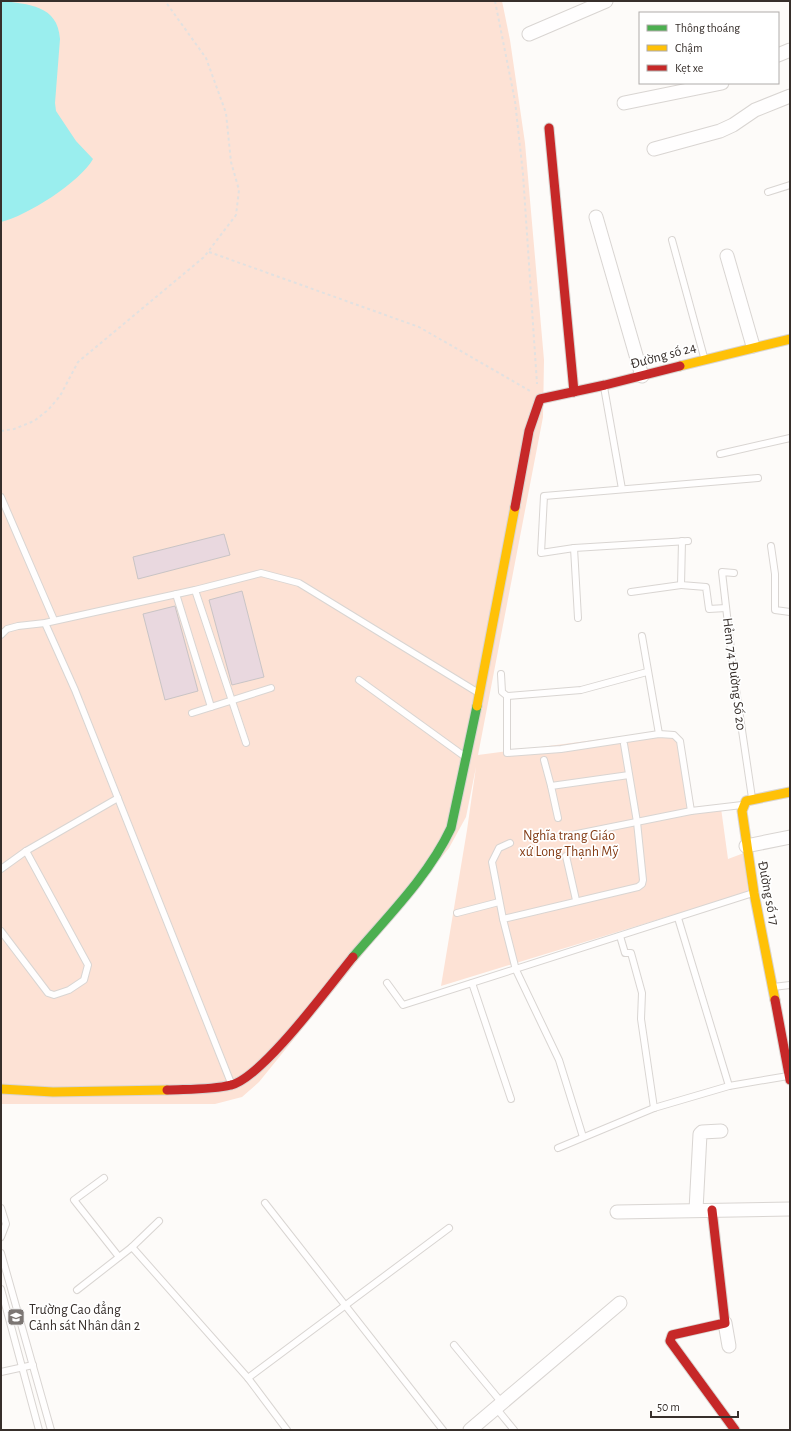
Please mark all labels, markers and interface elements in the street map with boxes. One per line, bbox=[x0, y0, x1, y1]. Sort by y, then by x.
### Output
legend bbox=[639, 12, 779, 84]
text: Thông thoáng bbox=[675, 22, 740, 34]
text: Chậm bbox=[675, 42, 703, 54]
text: Kẹt xe bbox=[675, 62, 703, 74]
street label: Đường số 24 bbox=[629, 339, 698, 371]
street label: Hẻm 74 Đường Số 20 bbox=[720, 617, 749, 731]
park label: Nghĩa trang Giáo xứ Long Thạnh Mỹ bbox=[520, 829, 618, 859]
street label: Đường số 17 bbox=[755, 860, 782, 927]
place label: Trường Cao đẳng Cảnh sát Nhân dân 2 bbox=[29, 1301, 140, 1333]
school or university icon: Trường Cao đẳng Cảnh sát Nhân dân 2 bbox=[6, 1307, 26, 1327]
scale bar bbox=[651, 1393, 738, 1419]
text: 50 m bbox=[657, 1401, 680, 1413]

